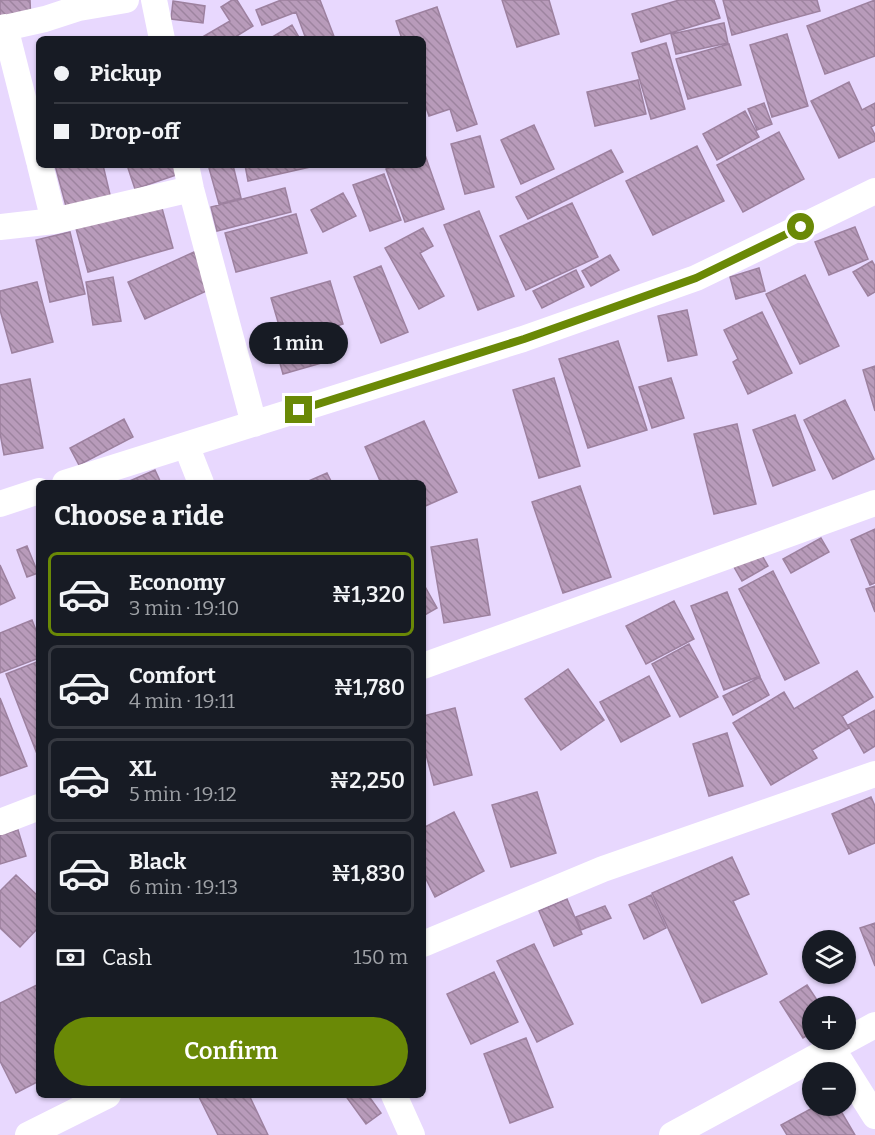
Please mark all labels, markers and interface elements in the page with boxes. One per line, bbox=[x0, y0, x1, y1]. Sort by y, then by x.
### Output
text: Pickup bbox=[90, 60, 162, 87]
text: Drop-off bbox=[90, 118, 180, 145]
route start bbox=[787, 213, 814, 240]
callout: 1 min bbox=[250, 323, 348, 365]
text: 1 min bbox=[273, 331, 324, 355]
route end bbox=[285, 396, 312, 423]
text: Choose a ride bbox=[54, 500, 224, 532]
icon: car bbox=[57, 567, 111, 621]
text: Economy bbox=[129, 569, 225, 596]
text: ₦1,320 bbox=[332, 581, 405, 608]
text: 3 min · 19:10 bbox=[129, 596, 239, 620]
icon: car bbox=[57, 660, 111, 714]
text: Comfort bbox=[129, 662, 216, 689]
text: ₦1,780 bbox=[333, 674, 405, 701]
text: 4 min · 19:11 bbox=[129, 689, 235, 713]
icon: car bbox=[57, 753, 111, 807]
text: XL bbox=[129, 755, 156, 782]
text: ₦2,250 bbox=[330, 767, 405, 794]
text: 5 min · 19:12 bbox=[129, 782, 237, 806]
icon: car bbox=[57, 846, 111, 900]
text: Black bbox=[129, 848, 186, 875]
text: ₦1,830 bbox=[331, 860, 405, 887]
text: 6 min · 19:13 bbox=[129, 875, 238, 899]
map controls bbox=[802, 930, 856, 1116]
button: layers bbox=[802, 930, 856, 984]
icon: cash bbox=[54, 941, 87, 974]
text: Cash bbox=[102, 944, 152, 971]
text: 150 m bbox=[353, 945, 408, 969]
button: + bbox=[802, 996, 856, 1050]
button: Confirm bbox=[54, 1017, 408, 1086]
button: − bbox=[802, 1062, 856, 1116]

